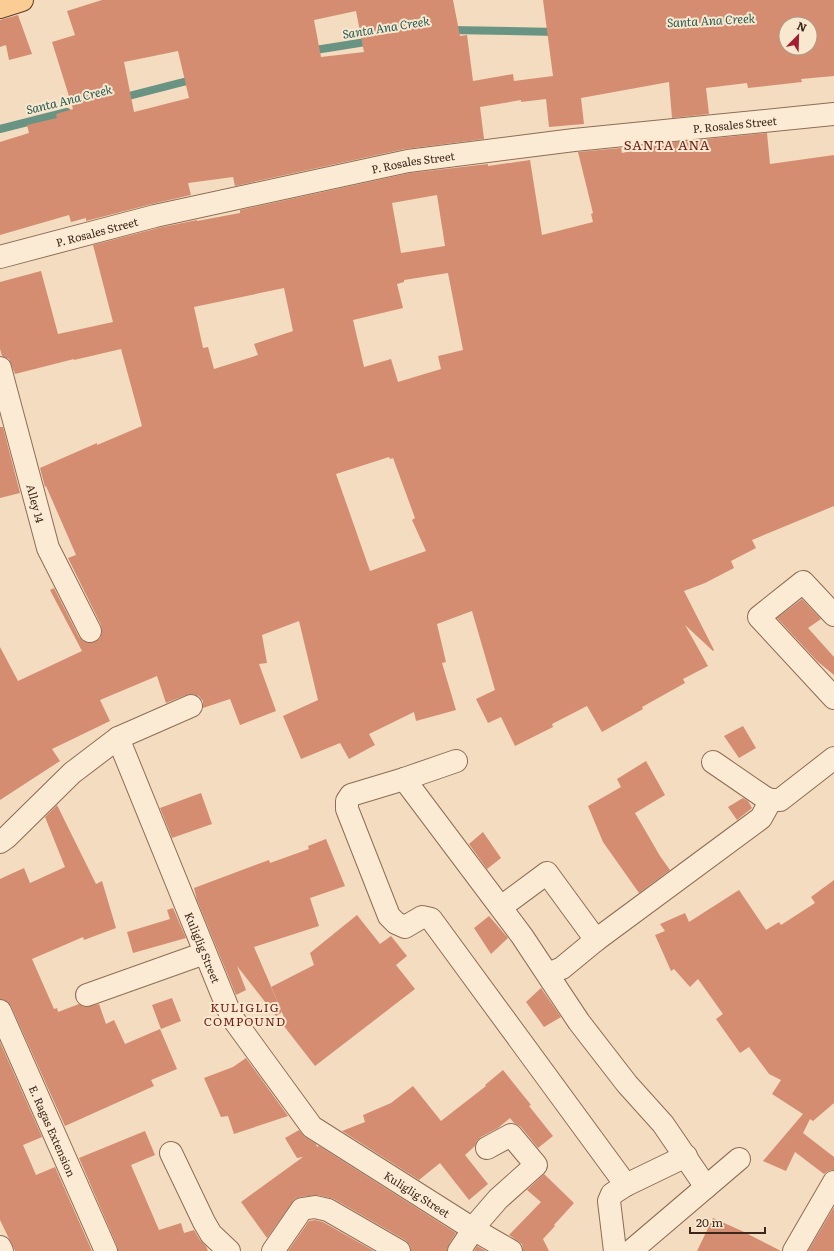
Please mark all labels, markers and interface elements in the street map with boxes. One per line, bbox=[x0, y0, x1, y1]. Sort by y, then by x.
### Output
water label: Santa Ana Creek bbox=[666, 9, 756, 31]
water label: Santa Ana Creek bbox=[341, 11, 431, 43]
north arrow bbox=[778, 16, 818, 56]
text: N bbox=[795, 17, 810, 35]
water label: Santa Ana Creek bbox=[24, 79, 114, 118]
street label: P. Rosales Street bbox=[692, 112, 778, 136]
district label: SANTA ANA bbox=[624, 135, 710, 154]
street label: P. Rosales Street bbox=[370, 147, 456, 177]
street label: P. Rosales Street bbox=[54, 213, 140, 250]
street label: Alley 14 bbox=[23, 482, 49, 524]
street label: Kuliglig Street bbox=[181, 909, 225, 986]
district label: KULIGLIG COMPOUND bbox=[204, 998, 286, 1030]
street label: E. Ragas Extension bbox=[26, 1083, 80, 1179]
street label: Kuliglig Street bbox=[381, 1167, 454, 1221]
scale bar bbox=[690, 1209, 765, 1235]
text: 20 m bbox=[696, 1213, 723, 1231]

